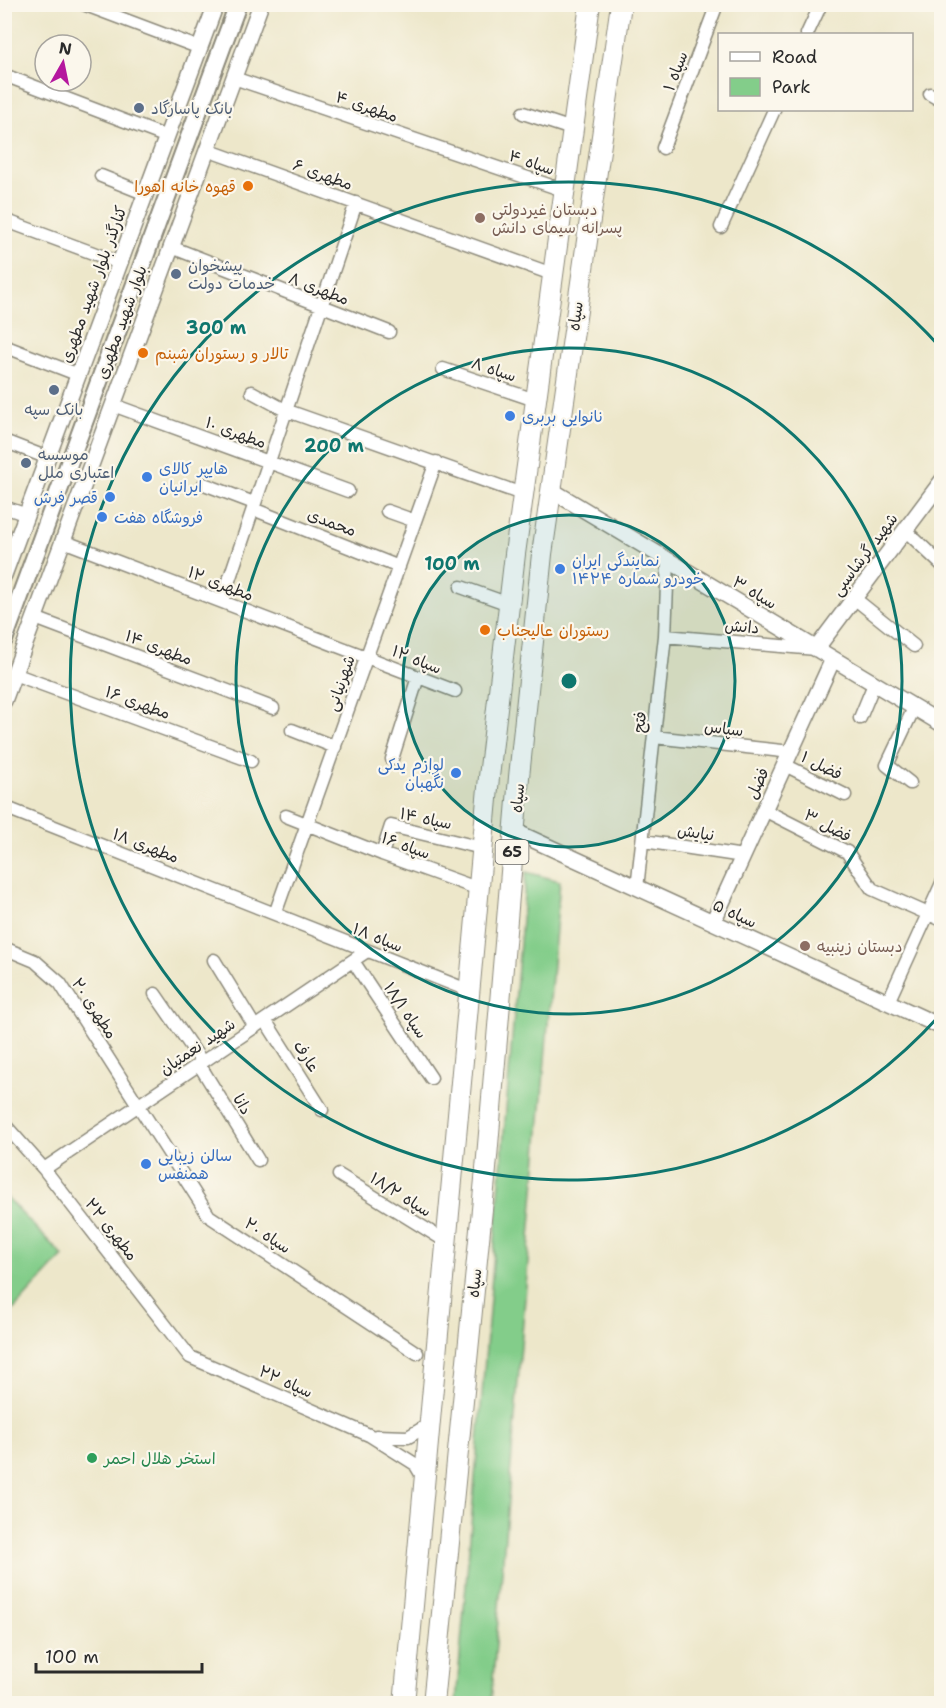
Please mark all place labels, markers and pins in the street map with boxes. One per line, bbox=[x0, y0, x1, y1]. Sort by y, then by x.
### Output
place label: بانک پاسارگاد bbox=[151, 98, 233, 119]
marker: بانک پاسارگاد bbox=[132, 101, 146, 115]
place label: قهوه خانه اهورا bbox=[134, 176, 236, 197]
marker: قهوه خانه اهورا bbox=[241, 179, 255, 193]
place label: دبستان غیردولتی پسرانه سیمای دانش bbox=[492, 199, 622, 238]
marker: دبستان غیردولتی پسرانه سیمای دانش bbox=[473, 211, 487, 225]
place label: پیشخوان خدمات دولت bbox=[188, 255, 275, 294]
marker: پیشخوان خدمات دولت bbox=[169, 267, 183, 281]
place label: تالار و رستوران شبنم bbox=[155, 343, 289, 366]
marker: تالار و رستوران شبنم bbox=[136, 346, 150, 360]
marker: بانک سپه bbox=[47, 383, 61, 397]
place label: بانک سپه bbox=[25, 399, 83, 420]
place label: نانوایی بربری bbox=[522, 406, 603, 427]
marker: نانوایی بربری bbox=[503, 409, 517, 423]
place label: موسسه اعتباری ملل bbox=[38, 444, 114, 483]
marker: موسسه اعتباری ملل bbox=[19, 456, 33, 470]
place label: هایپر کالای ایرانیان bbox=[159, 458, 228, 497]
marker: هایپر کالای ایرانیان bbox=[140, 470, 154, 484]
place label: قصر فرش bbox=[34, 487, 98, 508]
marker: قصر فرش bbox=[103, 490, 117, 504]
place label: فروشگاه هفت bbox=[114, 507, 203, 528]
marker: فروشگاه هفت bbox=[95, 510, 109, 524]
place label: نمایندگی ایران خودرو شماره ۱۴۲۴ bbox=[572, 550, 704, 589]
marker: نمایندگی ایران خودرو شماره ۱۴۲۴ bbox=[553, 562, 567, 576]
place label: رستوران عالیجناب bbox=[497, 620, 609, 641]
marker: رستوران عالیجناب bbox=[478, 623, 492, 637]
centre of rings bbox=[559, 671, 579, 691]
place label: لوازم یدکی نگهبان bbox=[378, 754, 444, 793]
marker: لوازم یدکی نگهبان bbox=[449, 766, 463, 780]
place label: دبستان زینبیه bbox=[817, 936, 902, 957]
marker: دبستان زینبیه bbox=[798, 939, 812, 953]
place label: سالن زيبايى همنفس bbox=[158, 1145, 232, 1184]
marker: سالن زيبايى همنفس bbox=[139, 1157, 153, 1171]
place label: استخر هلال احمر bbox=[102, 1448, 216, 1469]
marker: استخر هلال احمر bbox=[85, 1451, 99, 1465]

